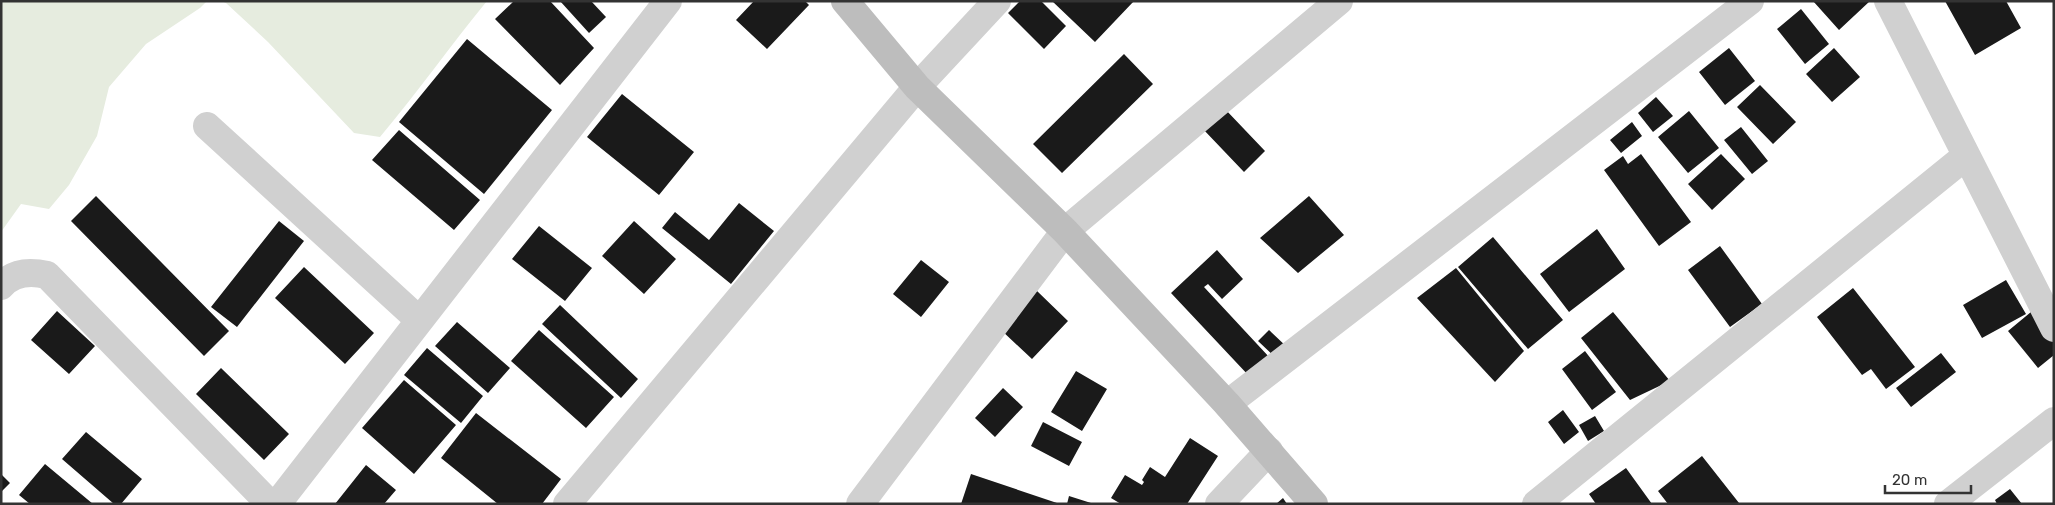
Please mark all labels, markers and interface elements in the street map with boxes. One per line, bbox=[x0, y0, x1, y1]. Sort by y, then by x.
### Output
scale bar bbox=[1885, 462, 1971, 494]
text: 20 m bbox=[1892, 471, 1927, 489]

